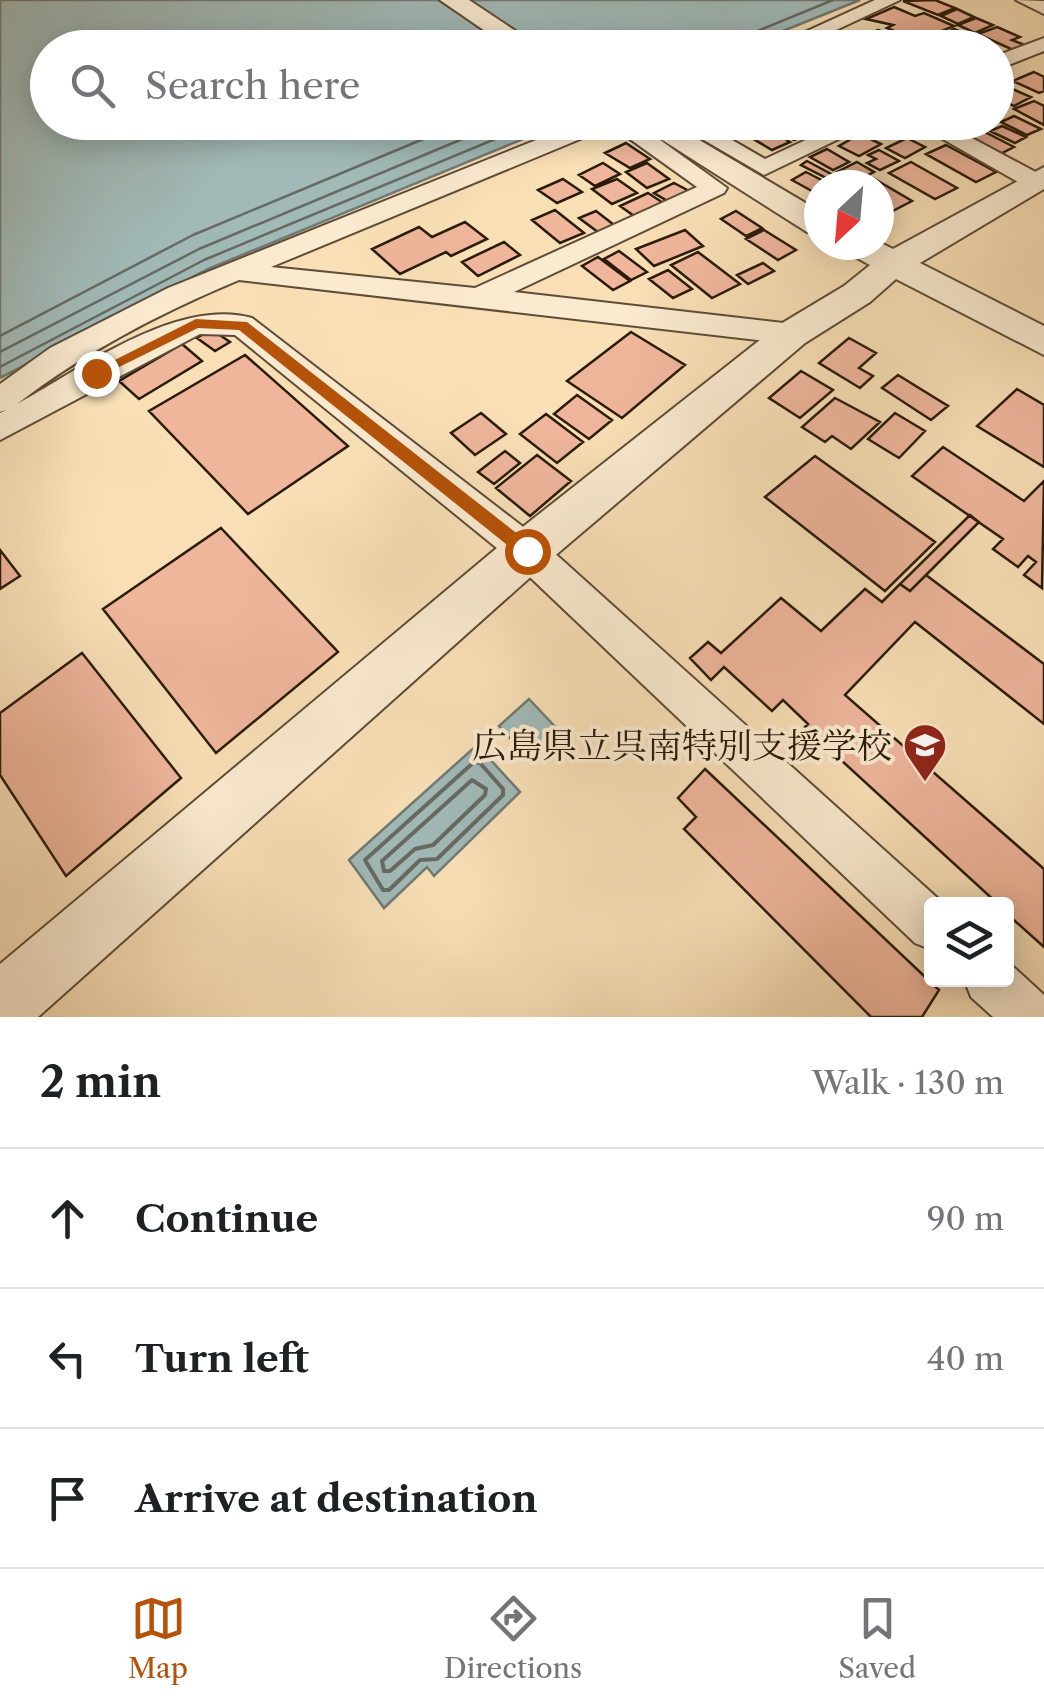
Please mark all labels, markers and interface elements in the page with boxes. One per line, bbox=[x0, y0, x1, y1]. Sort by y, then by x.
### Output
search box bbox=[30, 30, 1014, 140]
icon: search bbox=[65, 58, 120, 113]
text: Search here bbox=[145, 62, 360, 109]
north arrow bbox=[804, 170, 894, 260]
route end bbox=[74, 351, 120, 397]
route start bbox=[505, 529, 551, 575]
school or university icon: 広島県立呉南特別支援学校 bbox=[902, 722, 948, 783]
place label: 広島県立呉南特別支援学校 bbox=[472, 724, 892, 767]
map controls bbox=[924, 897, 1014, 987]
button: layers bbox=[924, 897, 1014, 987]
text: 2 min bbox=[40, 1056, 161, 1108]
text: Walk · 130 m bbox=[812, 1063, 1004, 1102]
icon: ahead bbox=[40, 1191, 95, 1246]
text: Continue bbox=[135, 1195, 318, 1242]
text: 90 m bbox=[927, 1199, 1004, 1238]
icon: left bbox=[40, 1331, 95, 1386]
text: Turn left bbox=[135, 1335, 309, 1382]
text: 40 m bbox=[927, 1339, 1004, 1378]
icon: arrive bbox=[40, 1471, 95, 1526]
text: Arrive at destination bbox=[135, 1475, 538, 1522]
tab: Map bbox=[128, 1591, 188, 1685]
tab: Directions bbox=[444, 1591, 582, 1685]
tab: Saved bbox=[838, 1591, 916, 1685]

